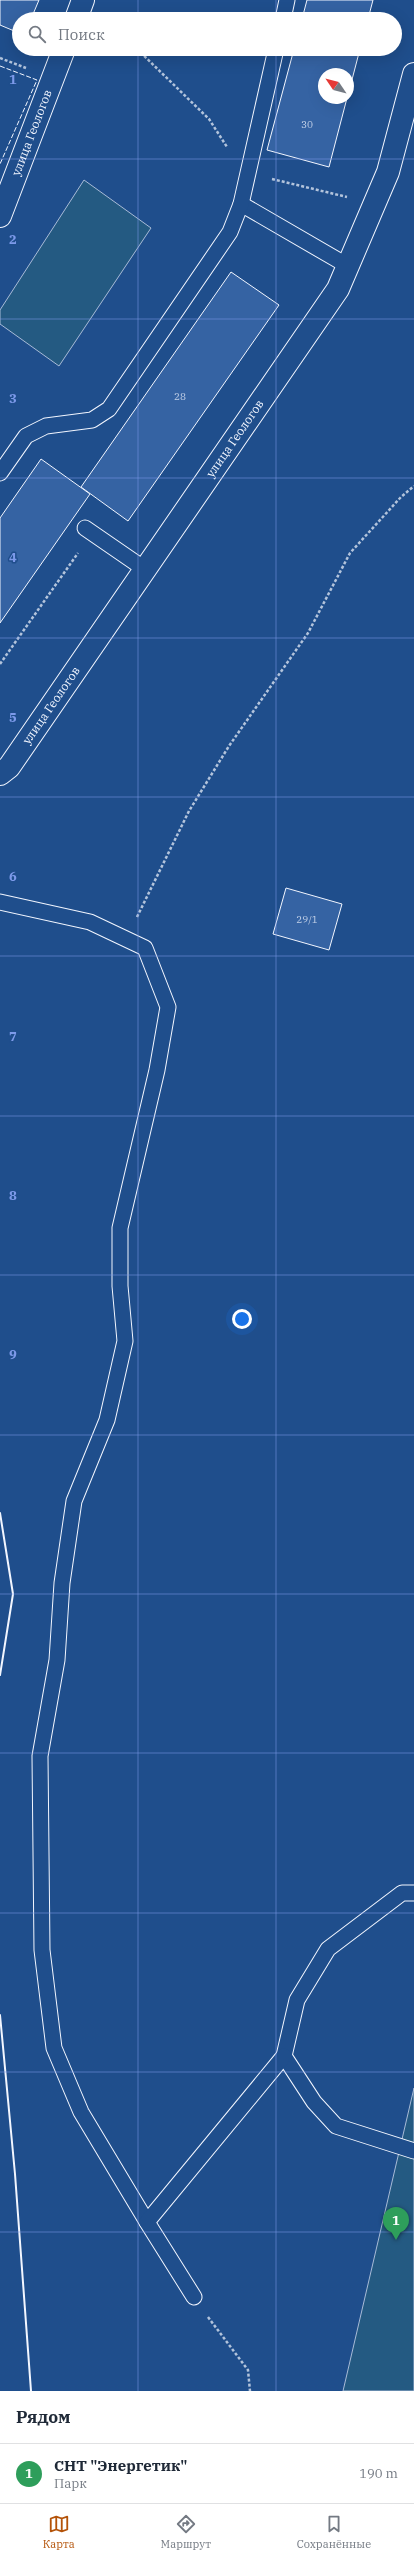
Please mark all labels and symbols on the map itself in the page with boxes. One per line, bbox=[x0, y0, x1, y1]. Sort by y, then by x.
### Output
north arrow bbox=[318, 68, 354, 104]
text: 1 bbox=[9, 71, 17, 88]
street label: улица Геологов bbox=[8, 87, 55, 178]
house number: 30 bbox=[301, 118, 313, 131]
text: 2 bbox=[9, 231, 17, 248]
text: 3 bbox=[9, 390, 17, 407]
house number: 28 bbox=[174, 390, 186, 403]
street label: улица Геологов bbox=[203, 396, 267, 480]
text: 4 bbox=[9, 549, 17, 566]
street label: улица Геологов bbox=[19, 663, 83, 747]
text: 5 bbox=[9, 709, 17, 726]
text: 6 bbox=[9, 868, 17, 885]
house number: 29/1 bbox=[296, 913, 318, 926]
text: 7 bbox=[9, 1028, 17, 1045]
text: 8 bbox=[9, 1187, 17, 1204]
your location bbox=[232, 1309, 252, 1329]
text: 9 bbox=[9, 1346, 17, 1363]
pin: 1 bbox=[383, 2207, 409, 2240]

